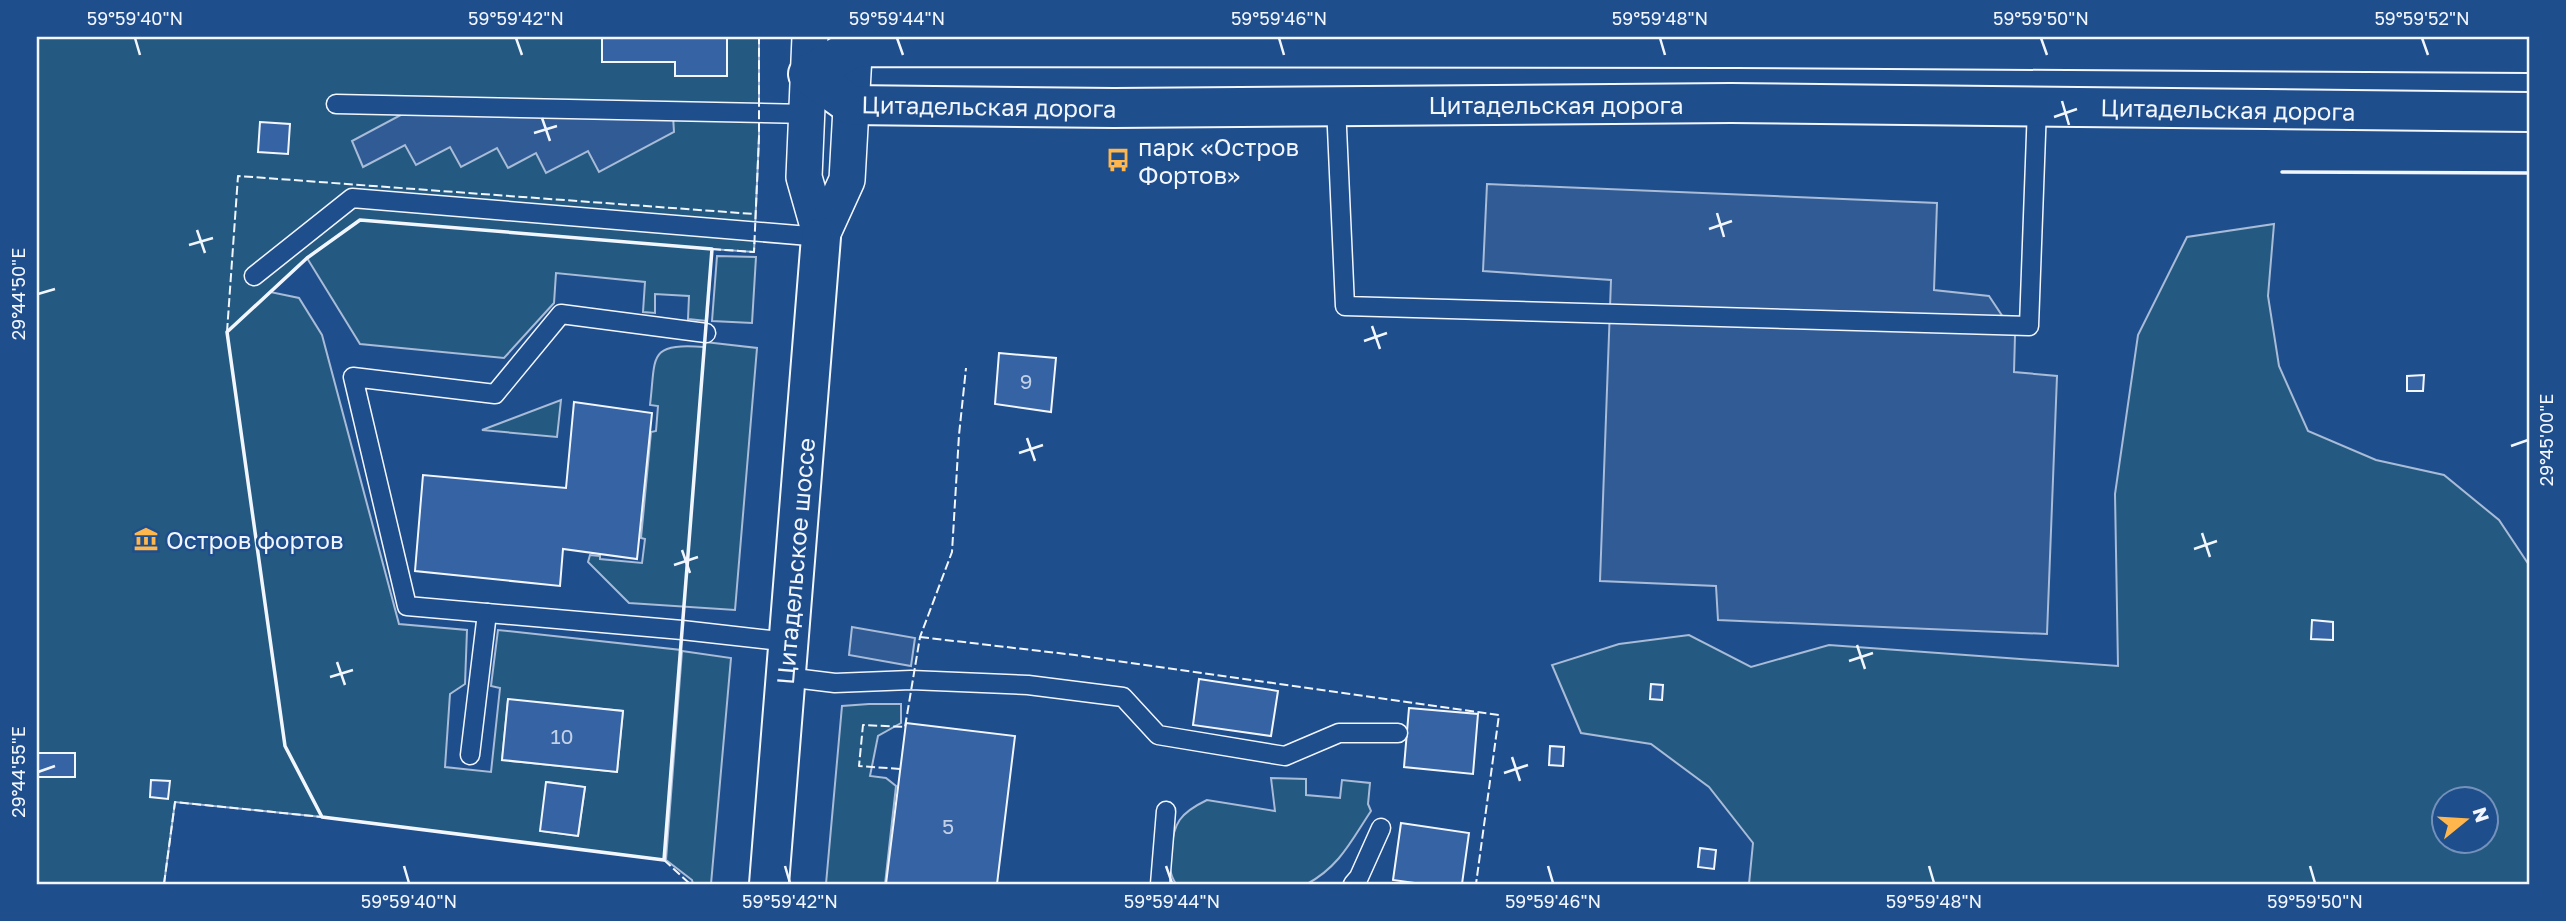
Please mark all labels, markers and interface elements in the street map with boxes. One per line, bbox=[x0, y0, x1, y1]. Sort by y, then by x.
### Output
text: 59°59'40"N bbox=[87, 7, 183, 29]
text: 59°59'42"N bbox=[468, 7, 564, 29]
text: 59°59'44"N bbox=[849, 7, 945, 29]
text: 59°59'46"N bbox=[1231, 7, 1327, 29]
text: 59°59'48"N bbox=[1612, 7, 1708, 29]
text: 59°59'50"N bbox=[1993, 7, 2089, 29]
text: 59°59'52"N bbox=[2374, 7, 2470, 29]
street label: Цитадельская дорога bbox=[861, 89, 1117, 123]
street label: Цитадельская дорога bbox=[1429, 90, 1684, 119]
street label: Цитадельская дорога bbox=[2100, 92, 2356, 126]
place label: парк «Остров Фортов» bbox=[1138, 132, 1299, 189]
bus stop icon: парк «Остров Фортов» bbox=[1104, 146, 1132, 174]
text: 29°44'50"E bbox=[7, 248, 29, 340]
house number: 9 bbox=[1020, 368, 1032, 394]
text: 29°45'00"E bbox=[2535, 394, 2557, 486]
street label: Цитадельское шоссе bbox=[770, 436, 820, 686]
museum icon: Остров фортов bbox=[132, 525, 160, 553]
place label: Остров фортов bbox=[166, 525, 343, 554]
house number: 10 bbox=[550, 723, 574, 749]
text: 29°44'55"E bbox=[7, 726, 29, 818]
north arrow bbox=[2430, 785, 2500, 855]
text: N bbox=[2468, 804, 2495, 825]
house number: 5 bbox=[942, 813, 954, 839]
text: 59°59'40"N bbox=[361, 890, 457, 912]
text: 59°59'42"N bbox=[742, 890, 838, 912]
text: 59°59'44"N bbox=[1124, 890, 1220, 912]
text: 59°59'46"N bbox=[1505, 890, 1601, 912]
text: 59°59'48"N bbox=[1886, 890, 1982, 912]
text: 59°59'50"N bbox=[2267, 890, 2363, 912]

